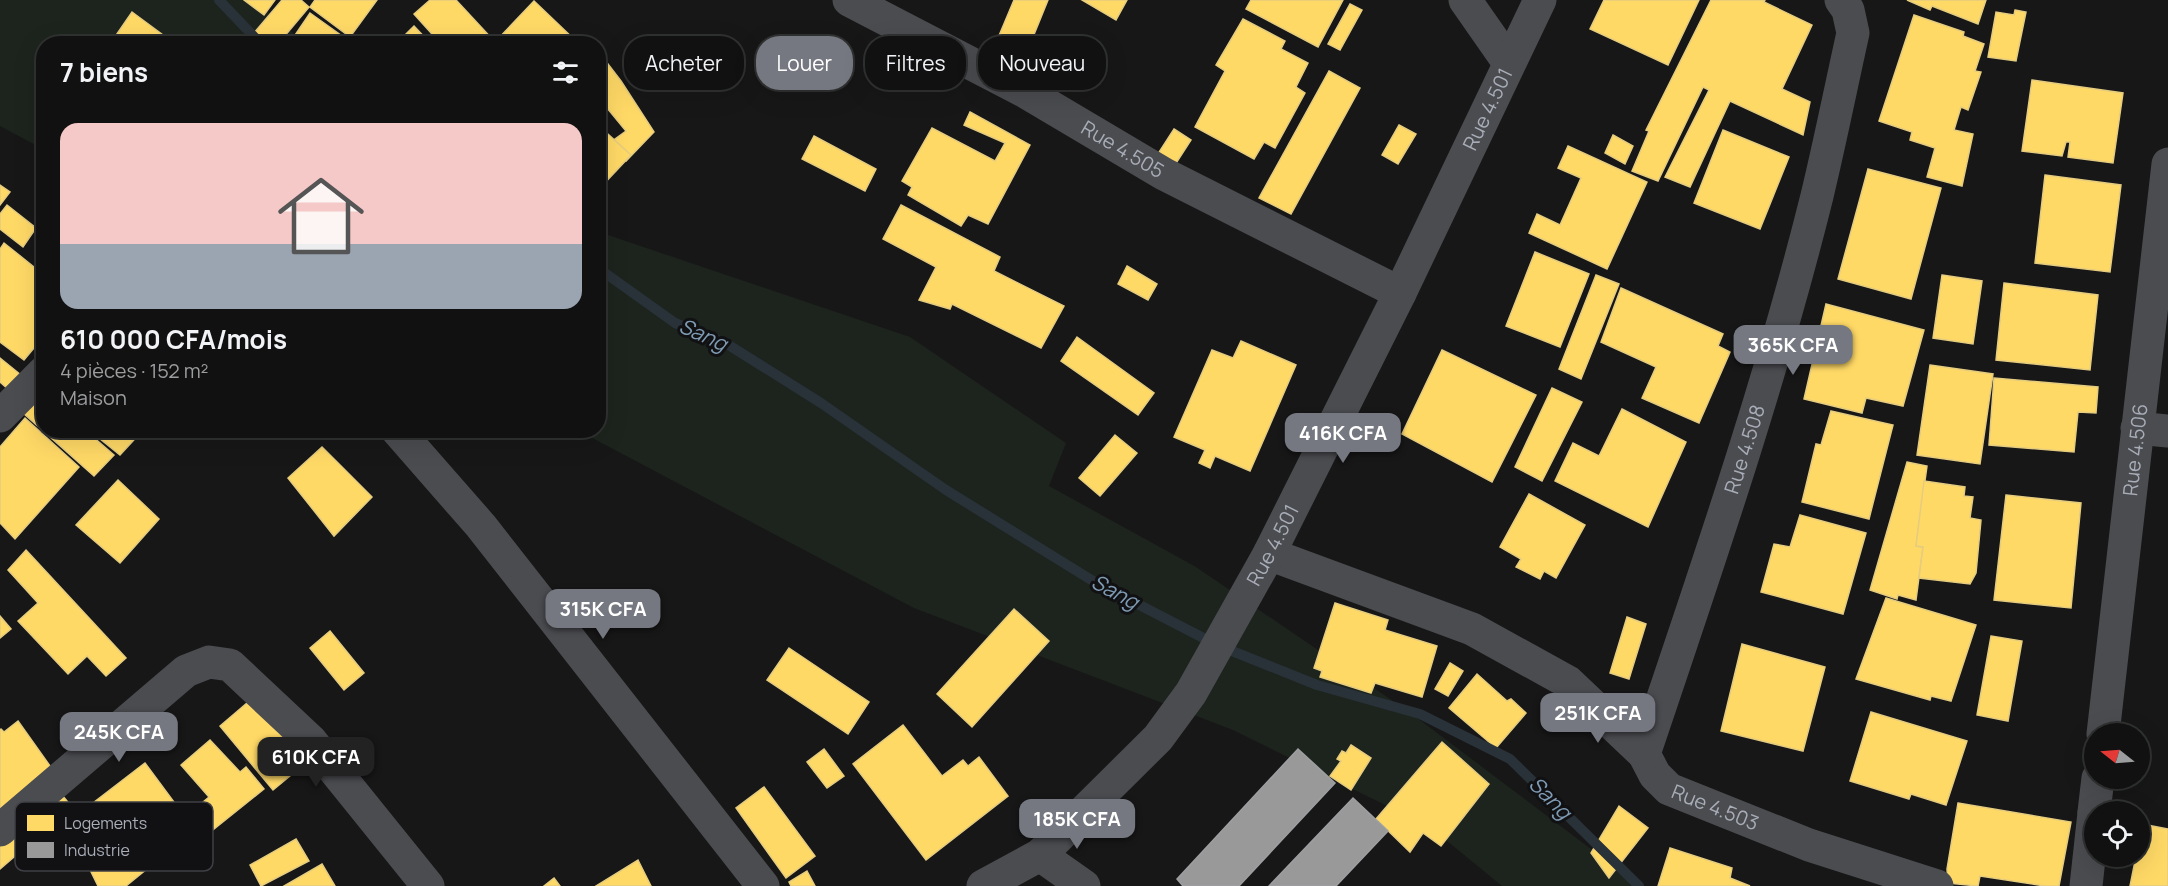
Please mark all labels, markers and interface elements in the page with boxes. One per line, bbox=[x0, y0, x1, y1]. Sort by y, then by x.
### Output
chip: Acheter bbox=[624, 36, 744, 90]
chip: Louer bbox=[756, 36, 853, 90]
chip: Filtres bbox=[865, 36, 966, 90]
chip: Nouveau bbox=[978, 36, 1106, 90]
text: 7 biens bbox=[60, 54, 148, 90]
icon: filters bbox=[549, 56, 582, 89]
street label: Rue 4.501 bbox=[1456, 63, 1519, 155]
street label: Rue 4.505 bbox=[1077, 114, 1169, 184]
icon: home bbox=[267, 162, 375, 270]
water label: Sang bbox=[675, 311, 733, 358]
text: 610 000 CFA/mois bbox=[60, 321, 287, 357]
pin: 365K CFA bbox=[1731, 325, 1855, 376]
text: 365K CFA bbox=[1748, 331, 1838, 358]
text: 4 pièces · 152 m² bbox=[60, 357, 209, 384]
text: Maison bbox=[60, 384, 127, 411]
street label: Rue 4.508 bbox=[1718, 401, 1771, 497]
street label: Rue 4.506 bbox=[2116, 402, 2154, 497]
pin: 416K CFA bbox=[1281, 413, 1405, 464]
text: 416K CFA bbox=[1299, 419, 1387, 446]
street label: Rue 4.501 bbox=[1240, 500, 1305, 590]
water label: Sang bbox=[1087, 567, 1145, 616]
pin: 315K CFA bbox=[541, 589, 665, 640]
text: 315K CFA bbox=[559, 595, 647, 622]
pin: 251K CFA bbox=[1536, 693, 1660, 744]
text: 251K CFA bbox=[1554, 699, 1642, 726]
pin: 245K CFA bbox=[57, 712, 181, 763]
text: 245K CFA bbox=[74, 718, 164, 745]
north arrow bbox=[2084, 723, 2150, 789]
map controls bbox=[2084, 723, 2150, 867]
pin: 610K CFA bbox=[254, 737, 378, 788]
text: 610K CFA bbox=[271, 743, 361, 770]
water label: Sang bbox=[1523, 770, 1579, 826]
street label: Rue 4.503 bbox=[1668, 777, 1763, 837]
pin: 185K CFA bbox=[1015, 799, 1139, 850]
button: locate bbox=[2084, 801, 2150, 867]
legend bbox=[15, 802, 213, 871]
text: 185K CFA bbox=[1033, 805, 1121, 832]
text: Logements bbox=[64, 812, 147, 834]
text: Industrie bbox=[64, 839, 130, 861]

